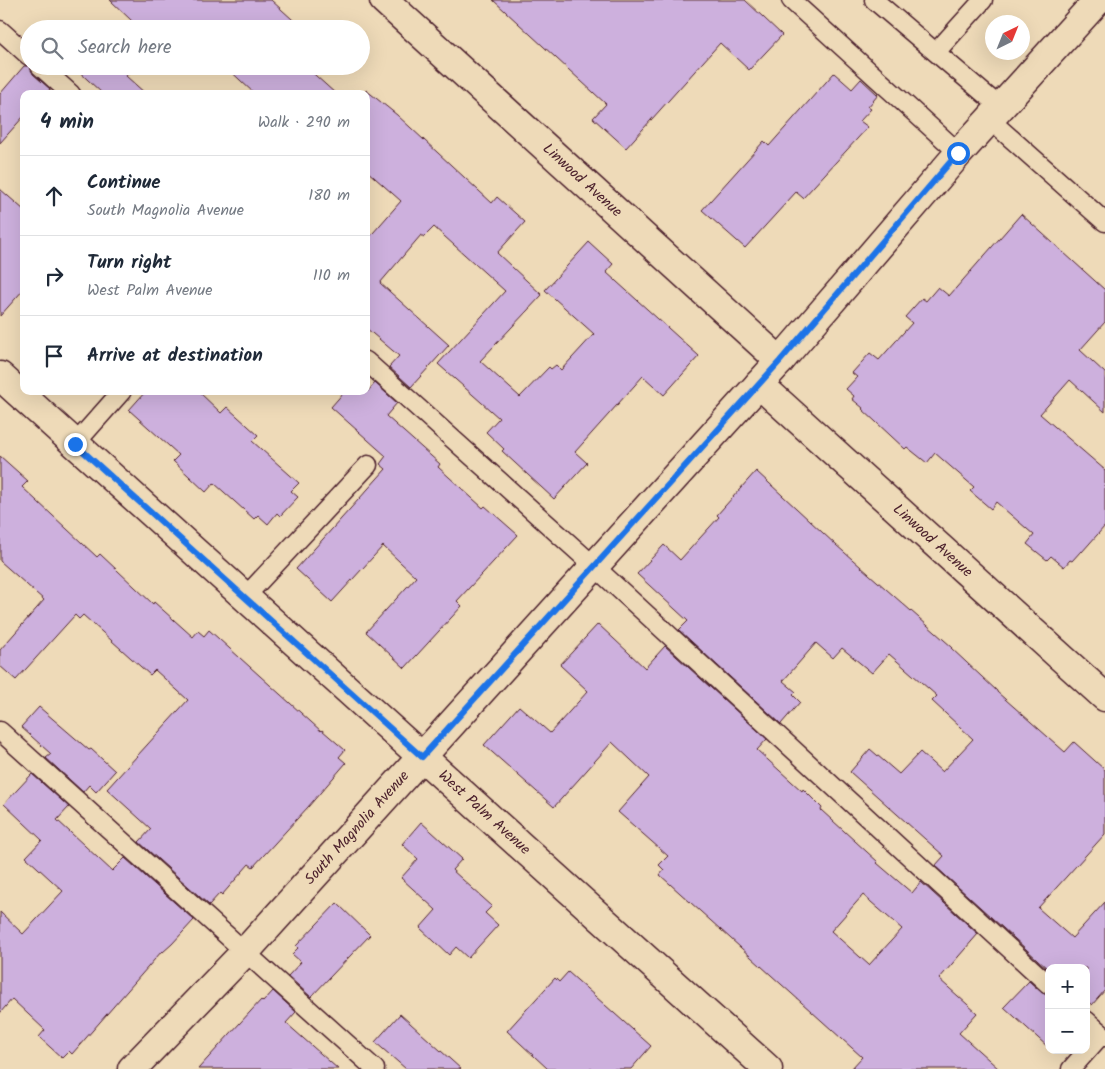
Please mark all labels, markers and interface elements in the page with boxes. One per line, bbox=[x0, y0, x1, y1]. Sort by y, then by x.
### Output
north arrow bbox=[985, 15, 1030, 60]
search box bbox=[20, 20, 370, 75]
text: Search here bbox=[78, 33, 172, 63]
icon: search bbox=[38, 34, 66, 62]
text: 4 min bbox=[40, 106, 94, 139]
text: Walk · 290 m bbox=[258, 110, 350, 135]
street label: Linwood Avenue bbox=[537, 138, 628, 224]
route start bbox=[947, 142, 970, 165]
text: Continue bbox=[87, 168, 160, 198]
icon: ahead bbox=[40, 182, 68, 210]
text: 180 m bbox=[308, 183, 350, 208]
text: South Magnolia Avenue bbox=[87, 198, 244, 223]
text: Turn right bbox=[87, 248, 172, 278]
icon: right bbox=[40, 262, 68, 290]
text: 110 m bbox=[313, 263, 350, 288]
text: West Palm Avenue bbox=[87, 278, 213, 303]
text: Arrive at destination bbox=[87, 341, 263, 371]
icon: arrive bbox=[40, 342, 68, 370]
route end bbox=[64, 433, 87, 456]
street label: Linwood Avenue bbox=[887, 498, 978, 584]
street label: West Palm Avenue bbox=[432, 764, 536, 861]
street label: South Magnolia Avenue bbox=[299, 765, 416, 891]
map controls bbox=[1045, 964, 1090, 1054]
button: + bbox=[1045, 964, 1090, 1009]
button: − bbox=[1045, 1009, 1090, 1054]

